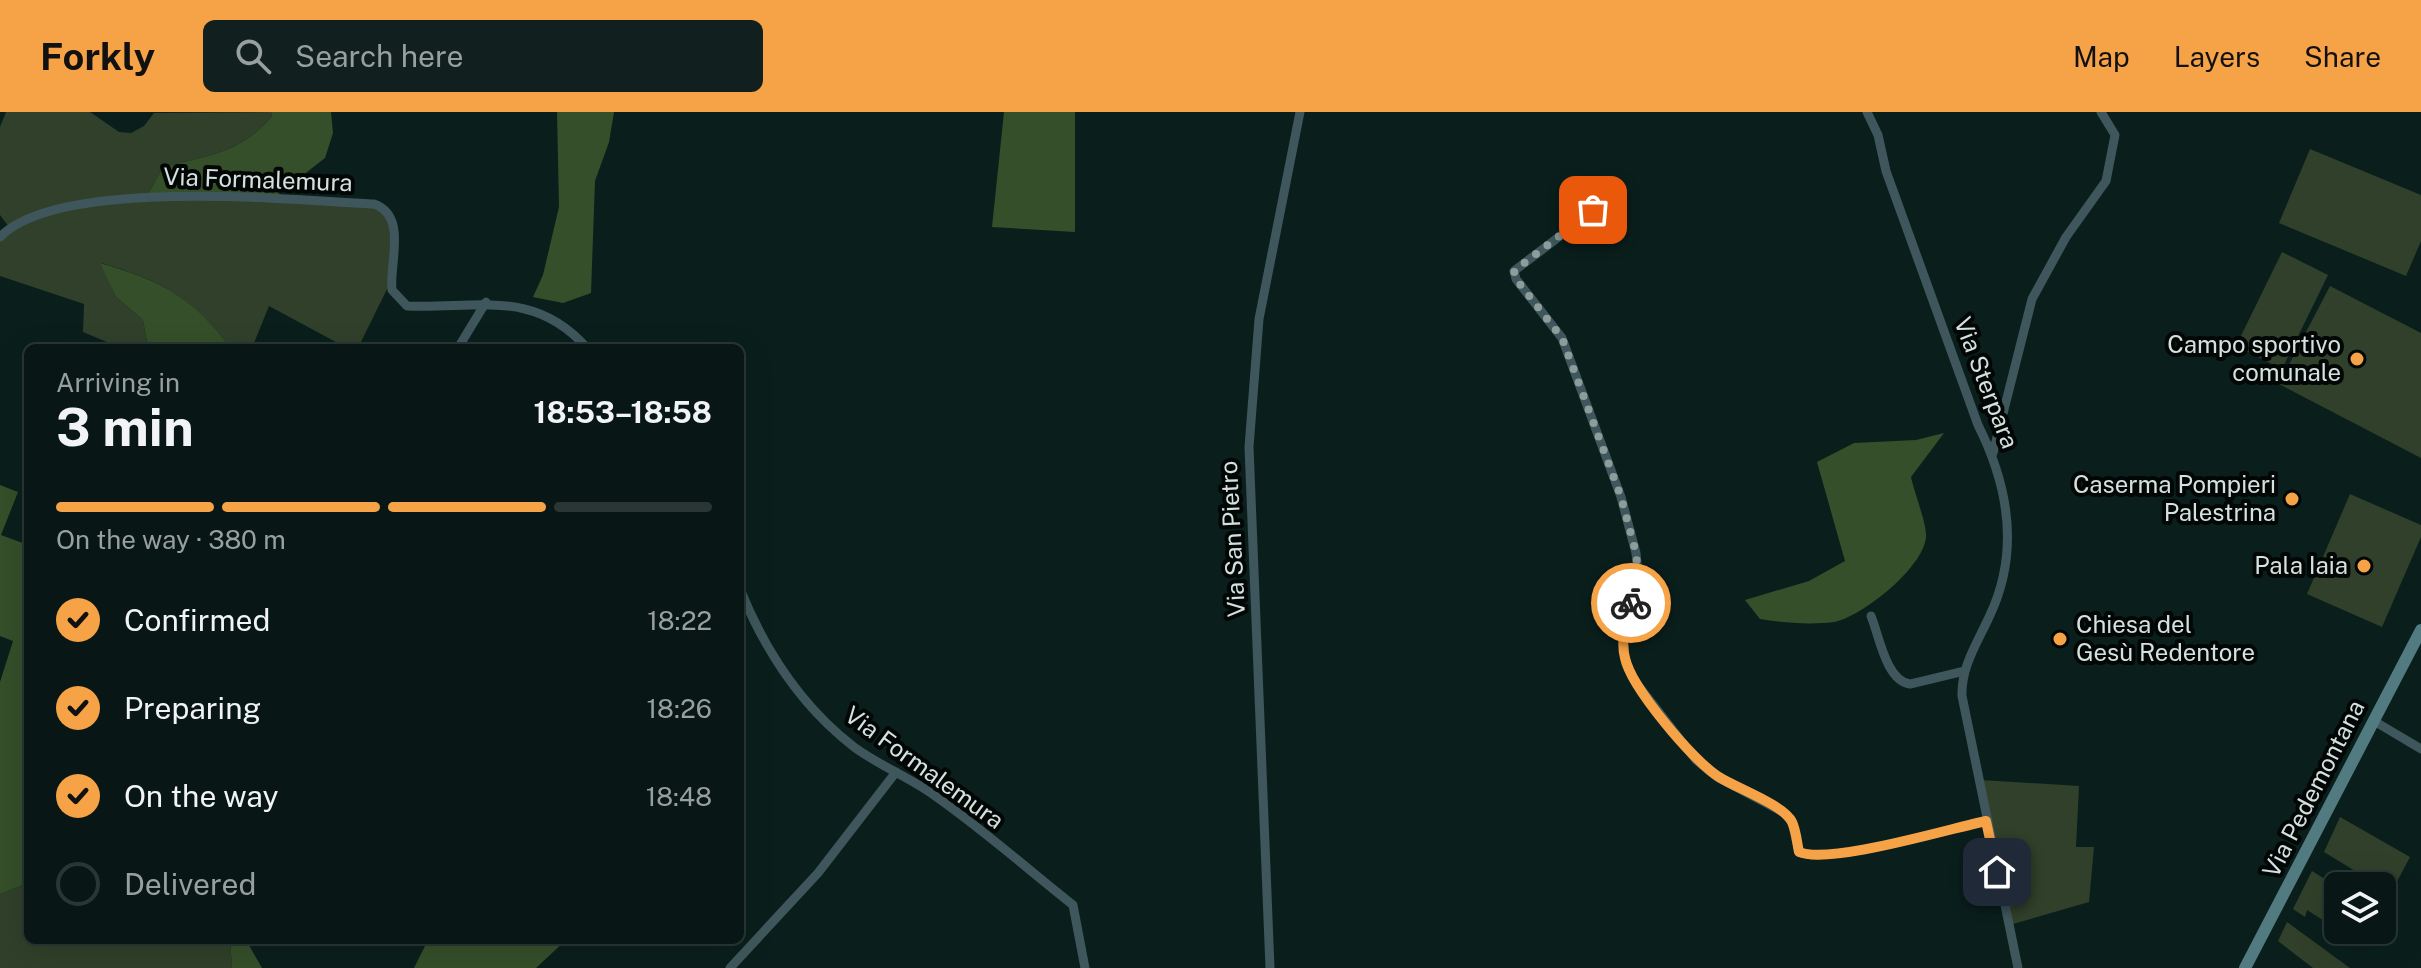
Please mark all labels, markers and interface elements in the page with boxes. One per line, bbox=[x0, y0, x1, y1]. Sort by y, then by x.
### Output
search box bbox=[203, 20, 763, 92]
text: Forkly bbox=[40, 34, 155, 79]
icon: search bbox=[231, 34, 275, 78]
text: Search here bbox=[295, 38, 463, 74]
text: Map bbox=[2073, 40, 2130, 73]
text: Layers bbox=[2174, 40, 2260, 73]
text: Share bbox=[2304, 40, 2381, 73]
street label: Via Formalemura bbox=[163, 162, 353, 196]
pin bbox=[1559, 176, 1627, 244]
icon: bag bbox=[1571, 188, 1615, 232]
street label: Via Sterpara bbox=[1949, 313, 2025, 452]
place label: Campo sportivo comunale bbox=[2167, 330, 2341, 386]
marker: Campo sportivo comunale bbox=[2348, 350, 2366, 368]
text: Arriving in bbox=[56, 367, 180, 398]
text: 18:53–18:58 bbox=[534, 394, 712, 430]
text: 3 min bbox=[56, 397, 194, 458]
street label: Via San Pietro bbox=[1214, 460, 1250, 618]
place label: Caserma Pompieri Palestrina bbox=[2073, 470, 2276, 526]
marker: Caserma Pompieri Palestrina bbox=[2283, 490, 2301, 508]
text: On the way · 380 m bbox=[56, 524, 286, 555]
place label: Pala Iaia bbox=[2254, 551, 2348, 579]
marker: Pala Iaia bbox=[2355, 557, 2373, 575]
courier bbox=[1591, 563, 1671, 643]
icon: bike bbox=[1609, 581, 1653, 625]
icon: check bbox=[56, 598, 100, 642]
text: Confirmed bbox=[124, 602, 270, 638]
text: 18:22 bbox=[647, 605, 712, 636]
place label: Chiesa del Gesù Redentore bbox=[2076, 610, 2255, 666]
marker: Chiesa del Gesù Redentore bbox=[2051, 630, 2069, 648]
icon: check bbox=[56, 686, 100, 730]
text: Preparing bbox=[124, 690, 261, 726]
text: 18:26 bbox=[647, 693, 712, 724]
street label: Via Pedemontana bbox=[2256, 695, 2370, 882]
street label: Via Formalemura bbox=[840, 700, 1009, 834]
icon: check bbox=[56, 774, 100, 818]
text: On the way bbox=[124, 778, 278, 814]
text: 18:48 bbox=[646, 781, 712, 812]
pin bbox=[1963, 838, 2031, 906]
icon: home bbox=[1975, 850, 2019, 894]
text: Delivered bbox=[124, 866, 256, 902]
map controls bbox=[2324, 872, 2396, 944]
button: layers bbox=[2324, 872, 2396, 944]

